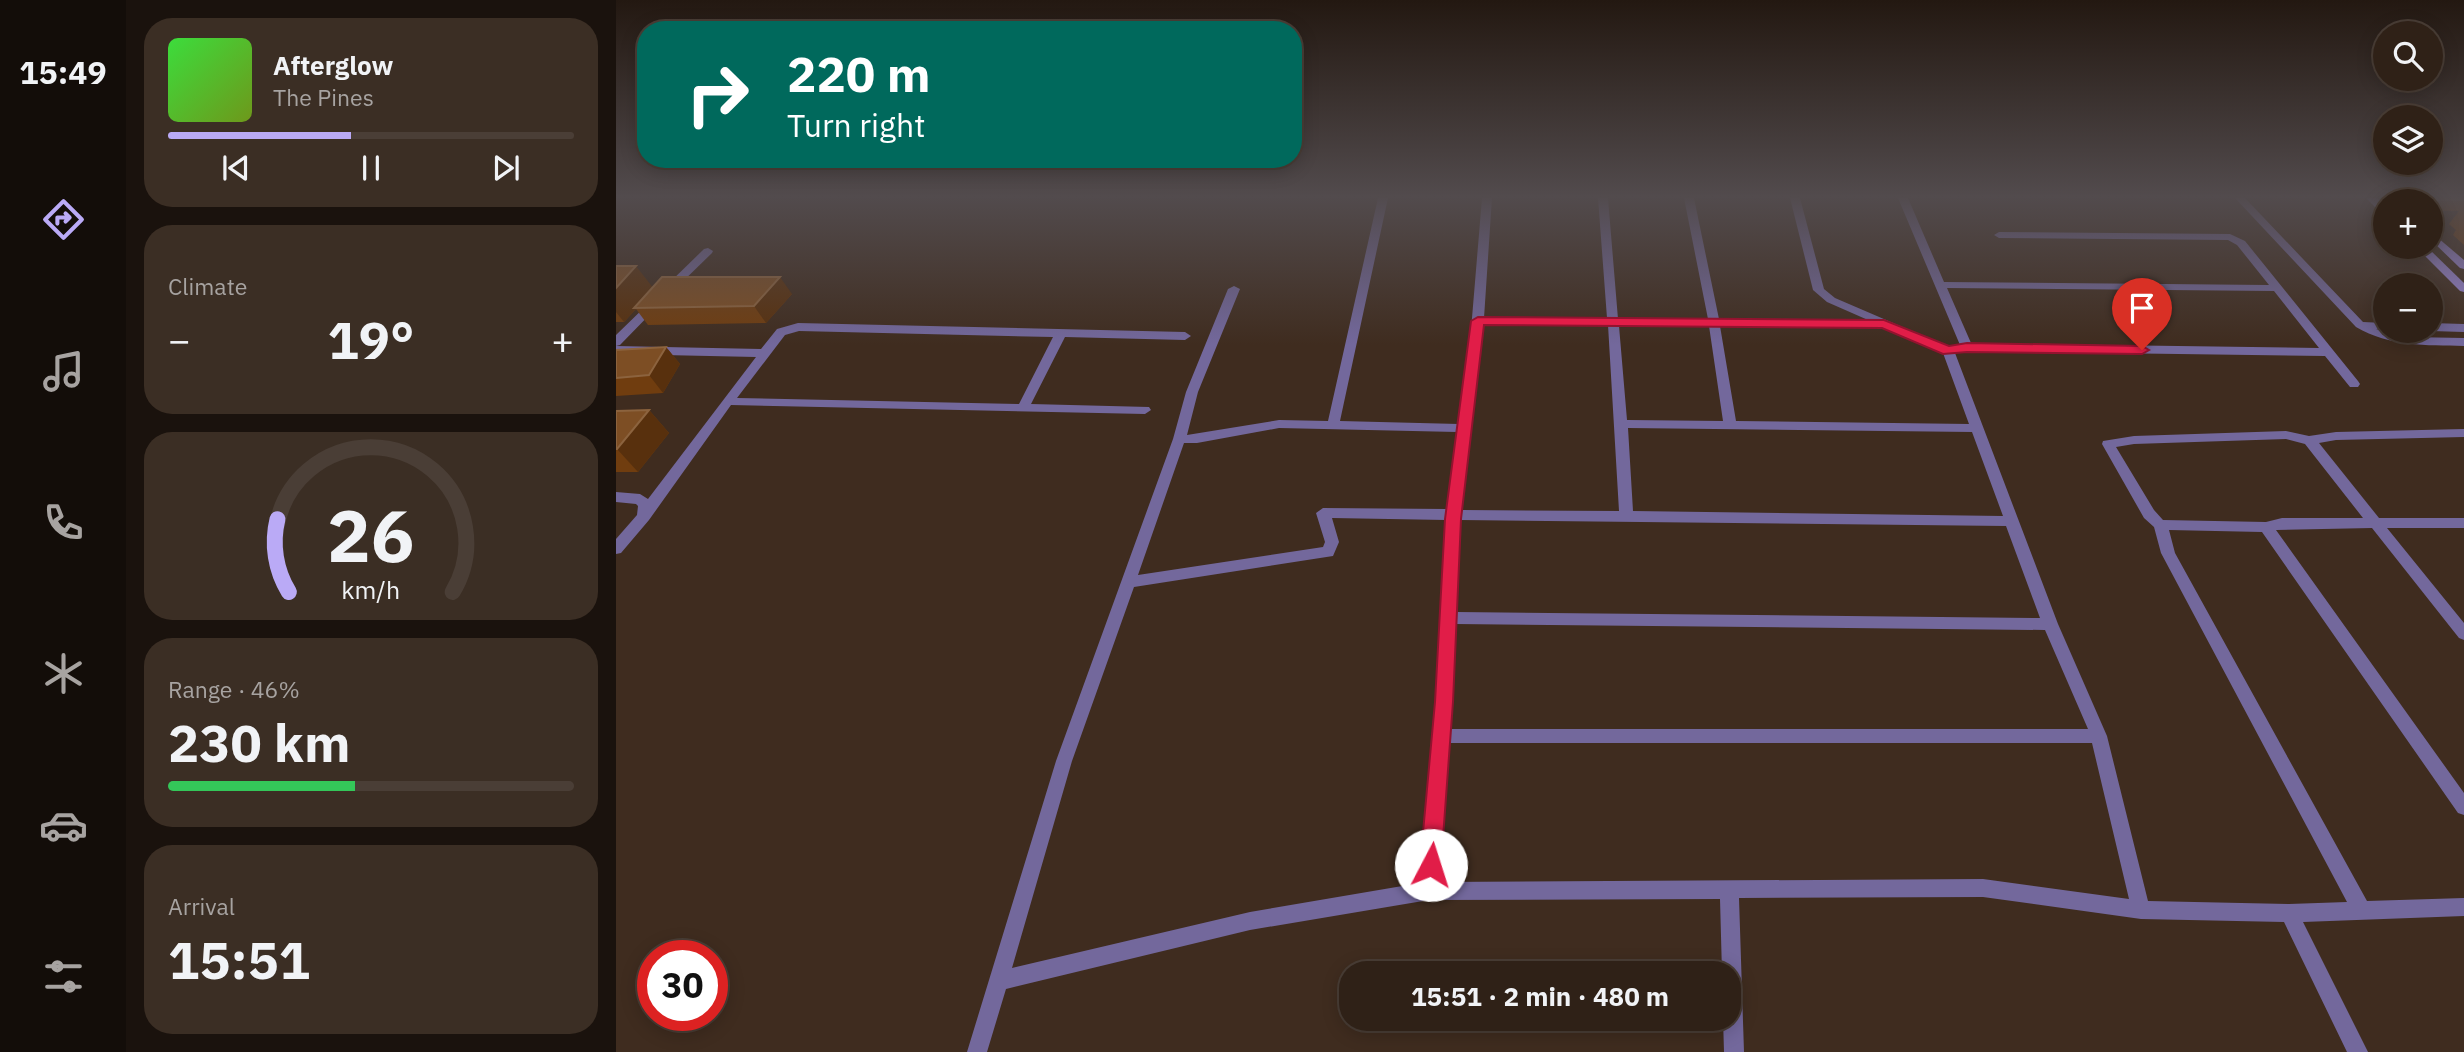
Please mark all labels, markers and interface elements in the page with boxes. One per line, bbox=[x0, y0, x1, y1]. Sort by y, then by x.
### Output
map controls bbox=[2373, 21, 2443, 343]
button: search bbox=[2373, 21, 2443, 91]
text: 220 m bbox=[787, 42, 931, 105]
text: Afterglow bbox=[273, 48, 393, 82]
icon: right bbox=[672, 49, 763, 140]
text: 15:49 bbox=[19, 51, 107, 93]
text: The Pines bbox=[273, 82, 374, 112]
text: Turn right bbox=[787, 104, 925, 146]
button: layers bbox=[2373, 105, 2443, 175]
icon: previous bbox=[217, 149, 255, 187]
icon: pause bbox=[352, 149, 390, 187]
icon: next bbox=[487, 149, 525, 187]
button: + bbox=[2373, 189, 2443, 259]
icon: directions bbox=[39, 195, 88, 244]
text: Climate bbox=[168, 271, 247, 301]
button: − bbox=[2373, 273, 2443, 343]
pin bbox=[2112, 278, 2172, 350]
icon: arrive bbox=[2123, 289, 2161, 327]
text: 19° bbox=[328, 306, 414, 373]
text: − bbox=[168, 315, 191, 364]
text: + bbox=[551, 315, 574, 364]
icon: music bbox=[39, 347, 88, 396]
text: 26 bbox=[327, 487, 415, 582]
icon: phone bbox=[39, 498, 88, 547]
text: km/h bbox=[342, 573, 400, 606]
icon: climate bbox=[39, 649, 88, 698]
text: Range · 46% bbox=[168, 674, 300, 704]
text: 230 km bbox=[168, 709, 350, 776]
icon: car bbox=[39, 801, 88, 850]
position arrow bbox=[1394, 828, 1468, 902]
text: Arrival bbox=[168, 891, 235, 921]
text: 15:51 bbox=[168, 926, 310, 993]
speed limit sign: 30 bbox=[637, 940, 728, 1031]
icon: filters bbox=[39, 952, 88, 1001]
text: 15:51 · 2 min · 480 m bbox=[1411, 979, 1669, 1013]

